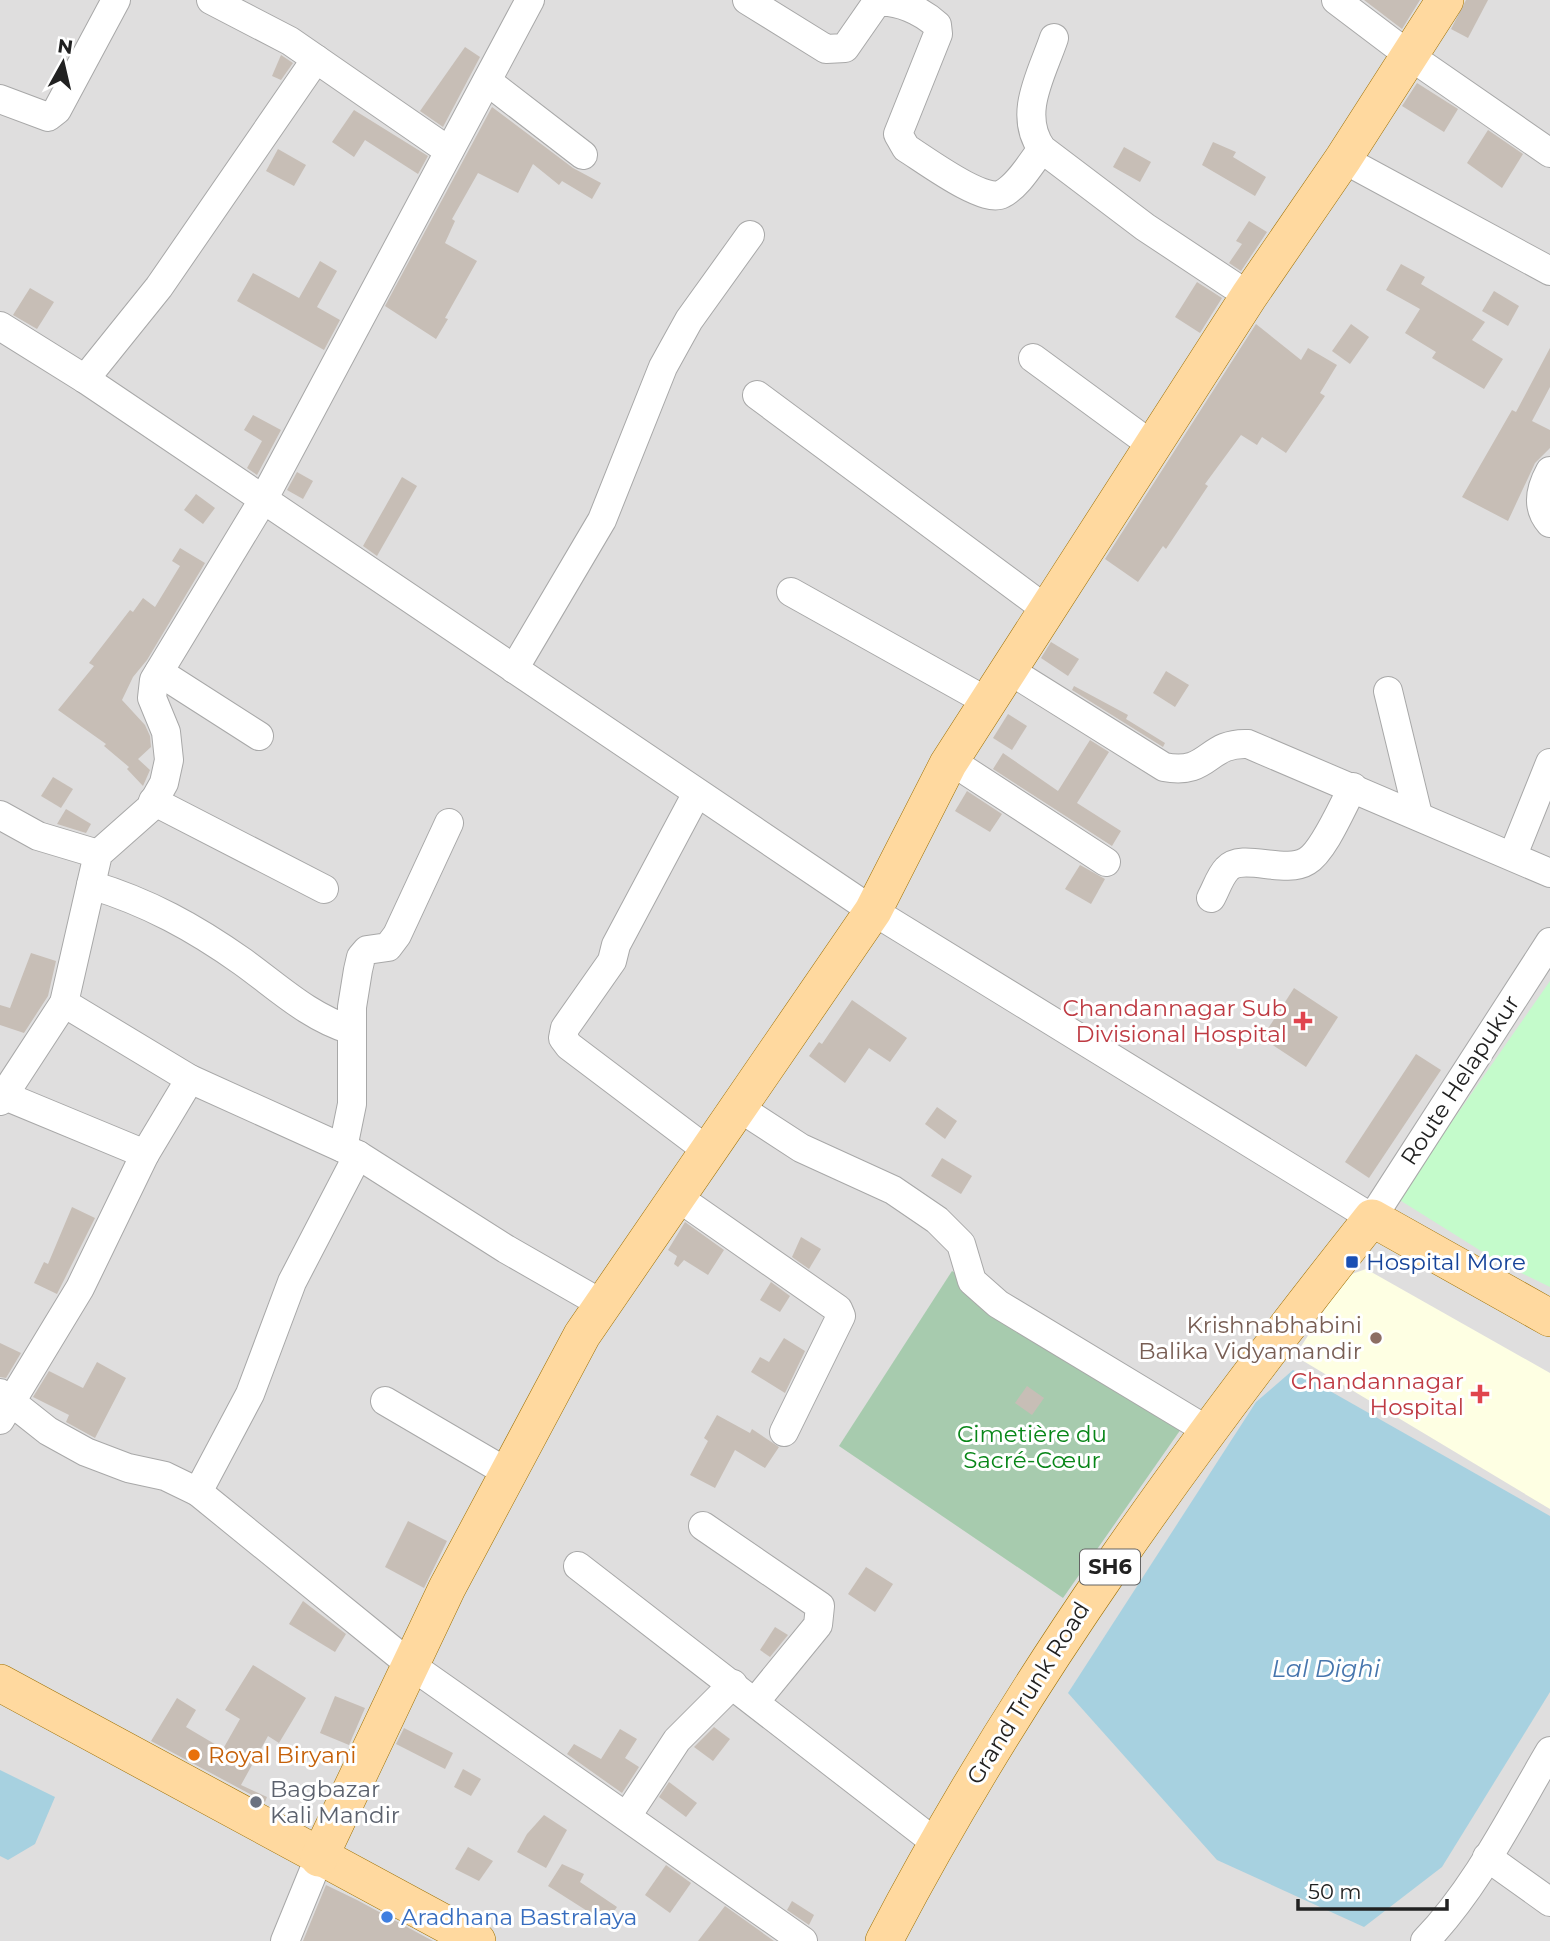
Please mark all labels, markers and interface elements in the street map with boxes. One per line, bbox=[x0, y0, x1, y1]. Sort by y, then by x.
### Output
north arrow bbox=[28, 28, 98, 98]
text: N bbox=[56, 34, 75, 59]
street label: Route Helapukur bbox=[1395, 990, 1525, 1170]
place label: Chandannagar Sub Divisional Hospital bbox=[1062, 994, 1287, 1048]
marker: Chandannagar Sub Divisional Hospital bbox=[1293, 1011, 1313, 1031]
place label: Hospital More bbox=[1366, 1248, 1526, 1276]
marker: Hospital More bbox=[1344, 1254, 1360, 1270]
place label: Krishnabhabini Balika Vidyamandir bbox=[1138, 1311, 1362, 1365]
marker: Krishnabhabini Balika Vidyamandir bbox=[1368, 1330, 1384, 1346]
place label: Chandannagar Hospital bbox=[1291, 1367, 1464, 1421]
marker: Chandannagar Hospital bbox=[1470, 1384, 1490, 1404]
park label: Cimetière du Sacré-Cœur bbox=[957, 1420, 1107, 1474]
road number: SH6 bbox=[1080, 1550, 1140, 1584]
street label: Grand Trunk Road bbox=[961, 1597, 1095, 1789]
water label: Lal Dighi bbox=[1272, 1654, 1381, 1683]
place label: Royal Biryani bbox=[208, 1741, 356, 1769]
marker: Royal Biryani bbox=[186, 1747, 202, 1763]
place label: Bagbazar Kali Mandir bbox=[270, 1775, 400, 1829]
marker: Bagbazar Kali Mandir bbox=[248, 1794, 264, 1810]
scale bar bbox=[1298, 1868, 1447, 1912]
text: 50 m bbox=[1308, 1879, 1362, 1904]
place label: Aradhana Bastralaya bbox=[401, 1903, 637, 1931]
marker: Aradhana Bastralaya bbox=[379, 1909, 395, 1925]

